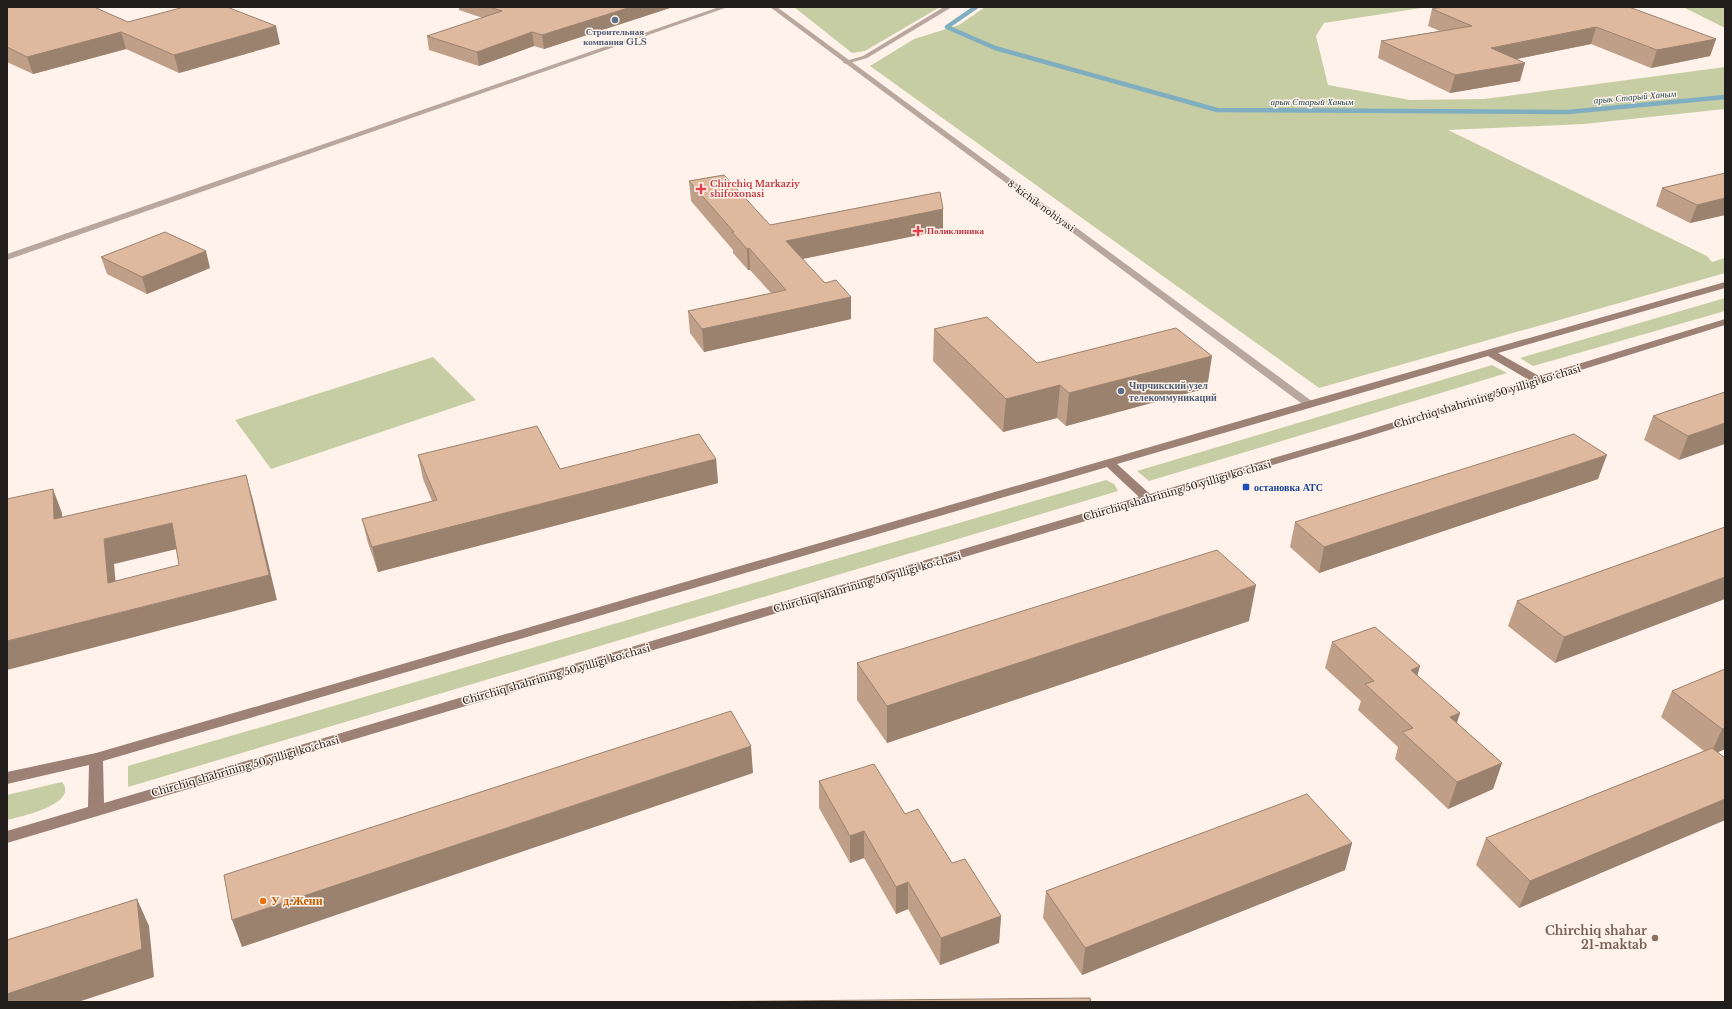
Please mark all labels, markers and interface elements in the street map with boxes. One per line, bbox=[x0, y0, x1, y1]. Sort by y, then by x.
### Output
marker: Строительная компания GLS bbox=[610, 15, 620, 25]
place label: Строительная компания GLS bbox=[583, 26, 647, 47]
water label: арык Старый Ханым bbox=[1593, 87, 1677, 106]
water label: арык Старый Ханым bbox=[1271, 96, 1354, 107]
place label: Chirchiq Markaziy shifoxonasi bbox=[710, 178, 800, 199]
street label: 8-kichik nohiyasi bbox=[1006, 178, 1077, 233]
marker: Chirchiq Markaziy shifoxonasi bbox=[695, 183, 707, 195]
marker: Поликлиника bbox=[912, 225, 924, 237]
place label: Поликлиника bbox=[927, 225, 984, 236]
street label: Chirchiq shahrining 50 yilligi koʻchasi bbox=[1392, 362, 1583, 431]
place label: Чирчикский узел телекоммуникаций bbox=[1129, 379, 1217, 404]
marker: Чирчикский узел телекоммуникаций bbox=[1116, 386, 1126, 396]
street label: Chirchiq shahrining 50 yilligi koʻchasi bbox=[1082, 457, 1273, 524]
place label: остановка АТС bbox=[1254, 481, 1323, 494]
marker: остановка АТС bbox=[1241, 482, 1251, 492]
street label: Chirchiq shahrining 50 yilligi koʻchasi bbox=[772, 549, 963, 616]
street label: Chirchiq shahrining 50 yilligi koʻchasi bbox=[461, 641, 652, 708]
street label: Chirchiq shahrining 50 yilligi koʻchasi bbox=[150, 733, 341, 800]
place label: У д.Жени bbox=[271, 893, 323, 908]
marker: У д.Жени bbox=[258, 896, 268, 906]
place label: Chirchiq shahar 21-maktab bbox=[1545, 923, 1647, 952]
marker: Chirchiq shahar 21-maktab bbox=[1650, 933, 1660, 943]

